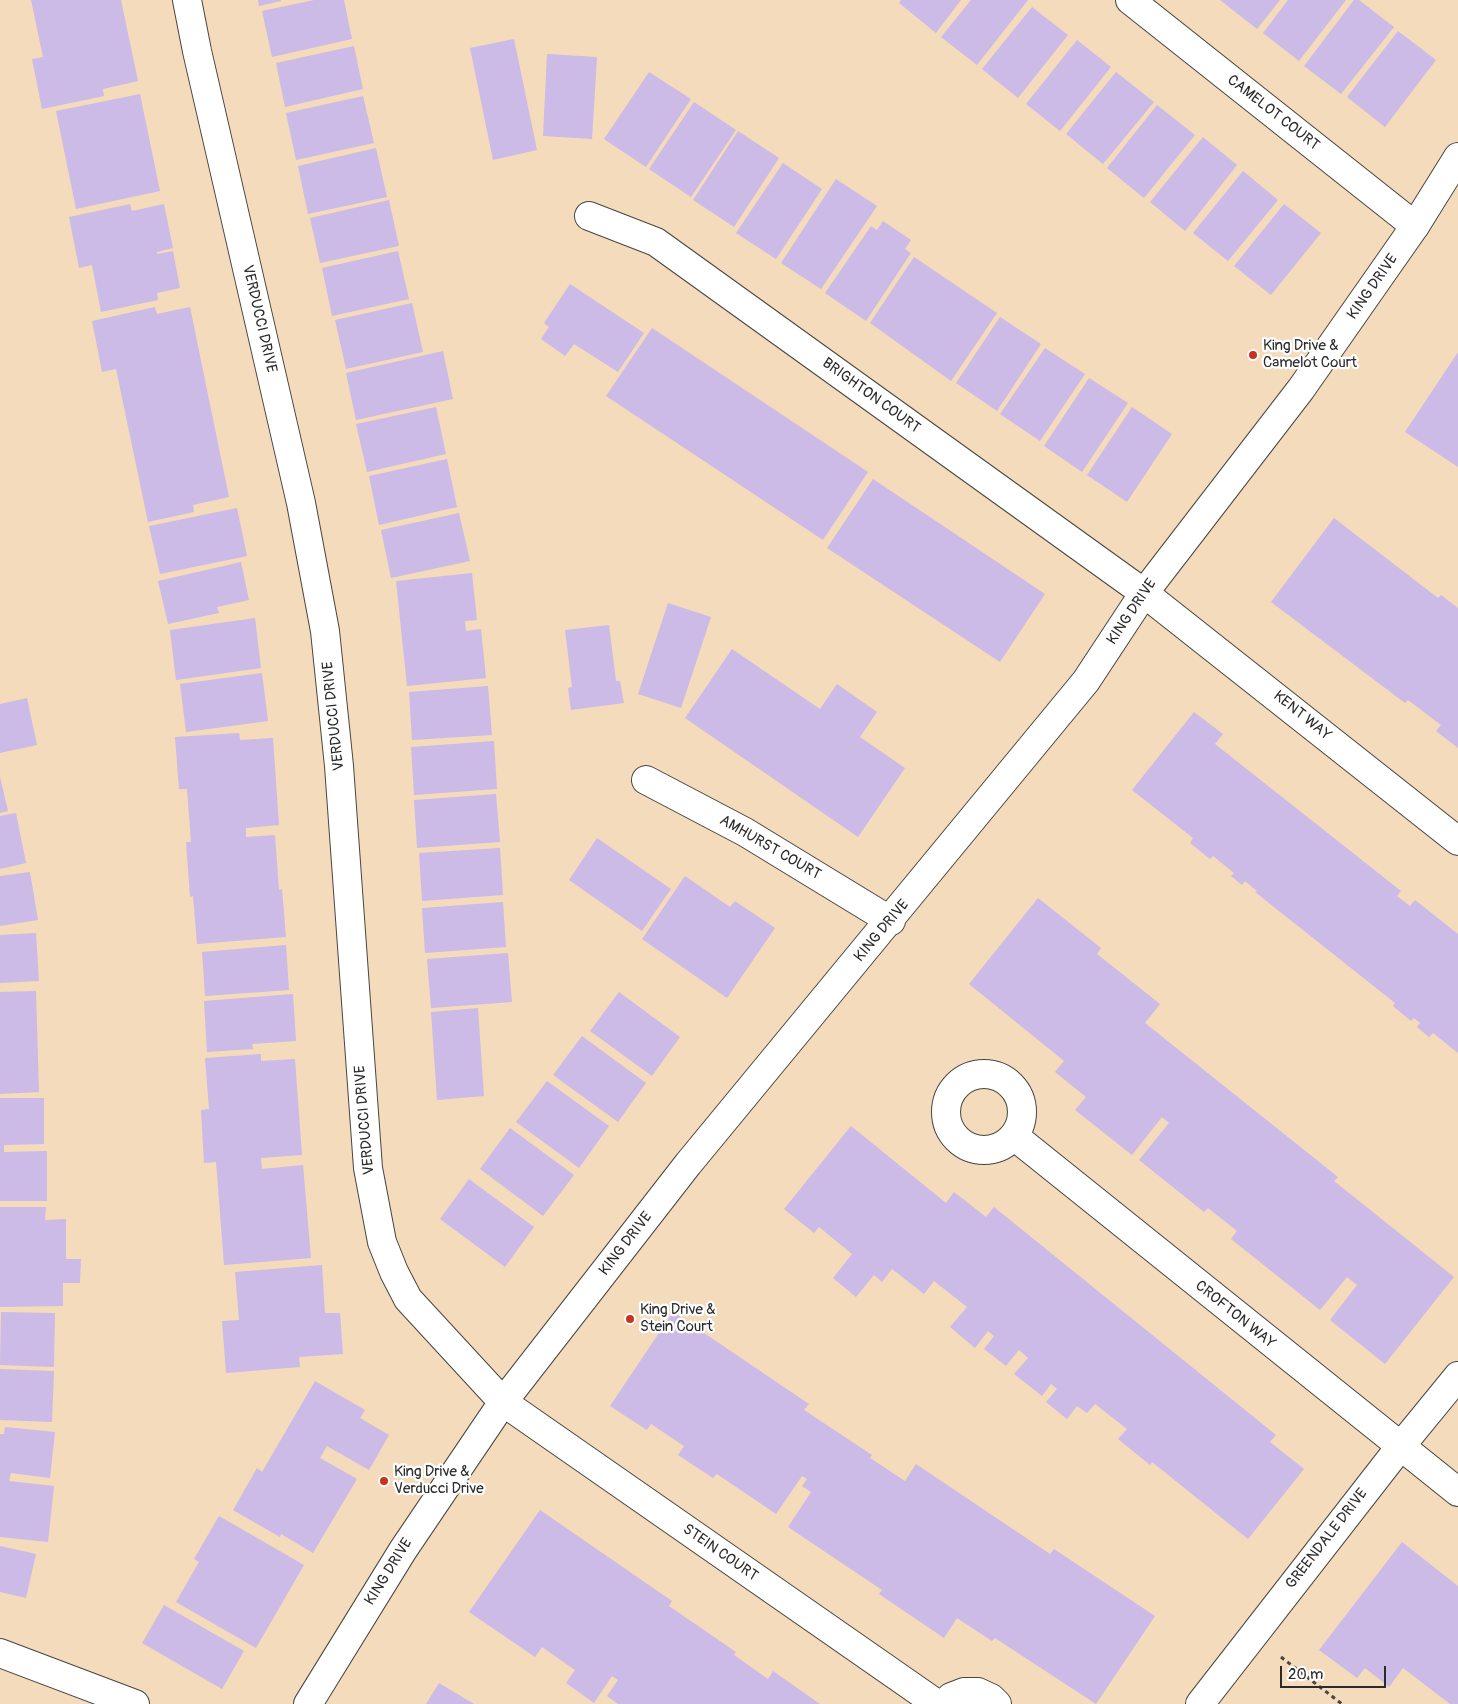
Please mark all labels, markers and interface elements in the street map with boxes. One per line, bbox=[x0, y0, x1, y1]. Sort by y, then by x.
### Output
street label: CAMELOT COURT bbox=[1223, 71, 1323, 155]
street label: KING DRIVE bbox=[1344, 251, 1402, 323]
street label: VERDUCCI DRIVE bbox=[238, 263, 280, 375]
place label: King Drive & Camelot Court bbox=[1263, 337, 1357, 372]
marker: King Drive & Camelot Court bbox=[1247, 349, 1259, 361]
street label: BRIGHTON COURT bbox=[818, 354, 924, 438]
street label: KING DRIVE bbox=[1103, 576, 1161, 648]
street label: VERDUCCI DRIVE bbox=[319, 660, 349, 772]
street label: KENT WAY bbox=[1269, 687, 1335, 745]
street label: AMHURST COURT bbox=[716, 812, 824, 884]
street label: KING DRIVE bbox=[851, 896, 913, 966]
street label: VERDUCCI DRIVE bbox=[351, 1064, 379, 1176]
street label: KING DRIVE bbox=[596, 1209, 656, 1279]
street label: CROFTON WAY bbox=[1191, 1277, 1279, 1353]
place label: King Drive & Stein Court bbox=[640, 1301, 716, 1336]
marker: King Drive & Stein Court bbox=[624, 1313, 636, 1325]
place label: King Drive & Verducci Drive bbox=[394, 1463, 484, 1498]
marker: King Drive & Verducci Drive bbox=[378, 1475, 390, 1487]
street label: GREENDALE DRIVE bbox=[1282, 1485, 1372, 1593]
street label: STEIN COURT bbox=[679, 1521, 761, 1585]
street label: KING DRIVE bbox=[361, 1535, 417, 1609]
scale bar bbox=[1283, 1656, 1389, 1688]
text: 20 m bbox=[1288, 1665, 1323, 1684]

